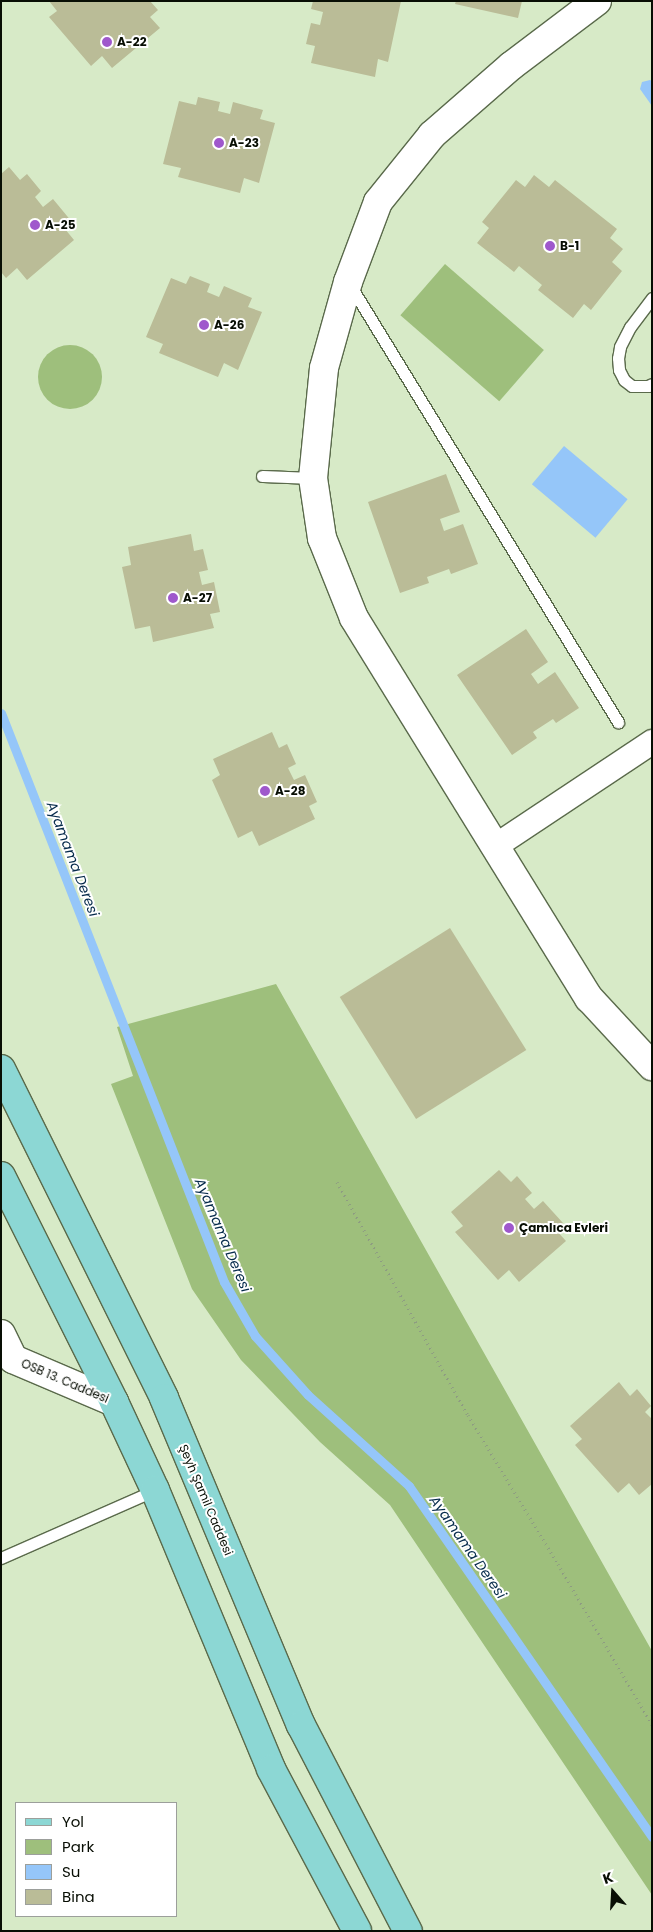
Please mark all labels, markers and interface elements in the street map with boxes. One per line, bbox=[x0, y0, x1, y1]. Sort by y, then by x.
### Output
place label: A-22 bbox=[117, 35, 147, 49]
marker: A-22 bbox=[101, 36, 113, 48]
place label: A-23 bbox=[229, 136, 259, 150]
marker: A-23 bbox=[213, 137, 225, 149]
place label: A-25 bbox=[45, 218, 75, 232]
marker: A-25 bbox=[29, 219, 41, 231]
place label: B-1 bbox=[560, 239, 579, 253]
marker: B-1 bbox=[544, 240, 556, 252]
place label: A-26 bbox=[214, 318, 244, 332]
marker: A-26 bbox=[198, 319, 210, 331]
place label: A-27 bbox=[183, 591, 212, 605]
marker: A-27 bbox=[167, 592, 179, 604]
place label: A-28 bbox=[275, 784, 305, 798]
marker: A-28 bbox=[259, 785, 271, 797]
water label: Ayamama Deresi bbox=[43, 799, 103, 919]
water label: Ayamama Deresi bbox=[191, 1176, 255, 1294]
place label: Çamlıca Evleri bbox=[519, 1221, 608, 1235]
marker: Çamlıca Evleri bbox=[503, 1222, 515, 1234]
street label: OSB 13. Caddesi bbox=[19, 1356, 111, 1406]
street label: Şeyh Şamil Caddesi bbox=[176, 1442, 236, 1558]
water label: Ayamama Deresi bbox=[426, 1492, 510, 1602]
legend bbox=[15, 1802, 178, 1917]
text: Yol bbox=[62, 1811, 84, 1832]
text: Park bbox=[62, 1836, 94, 1857]
text: Su bbox=[62, 1861, 80, 1882]
north arrow bbox=[588, 1867, 638, 1917]
text: K bbox=[600, 1867, 616, 1889]
text: Bina bbox=[62, 1886, 95, 1907]

